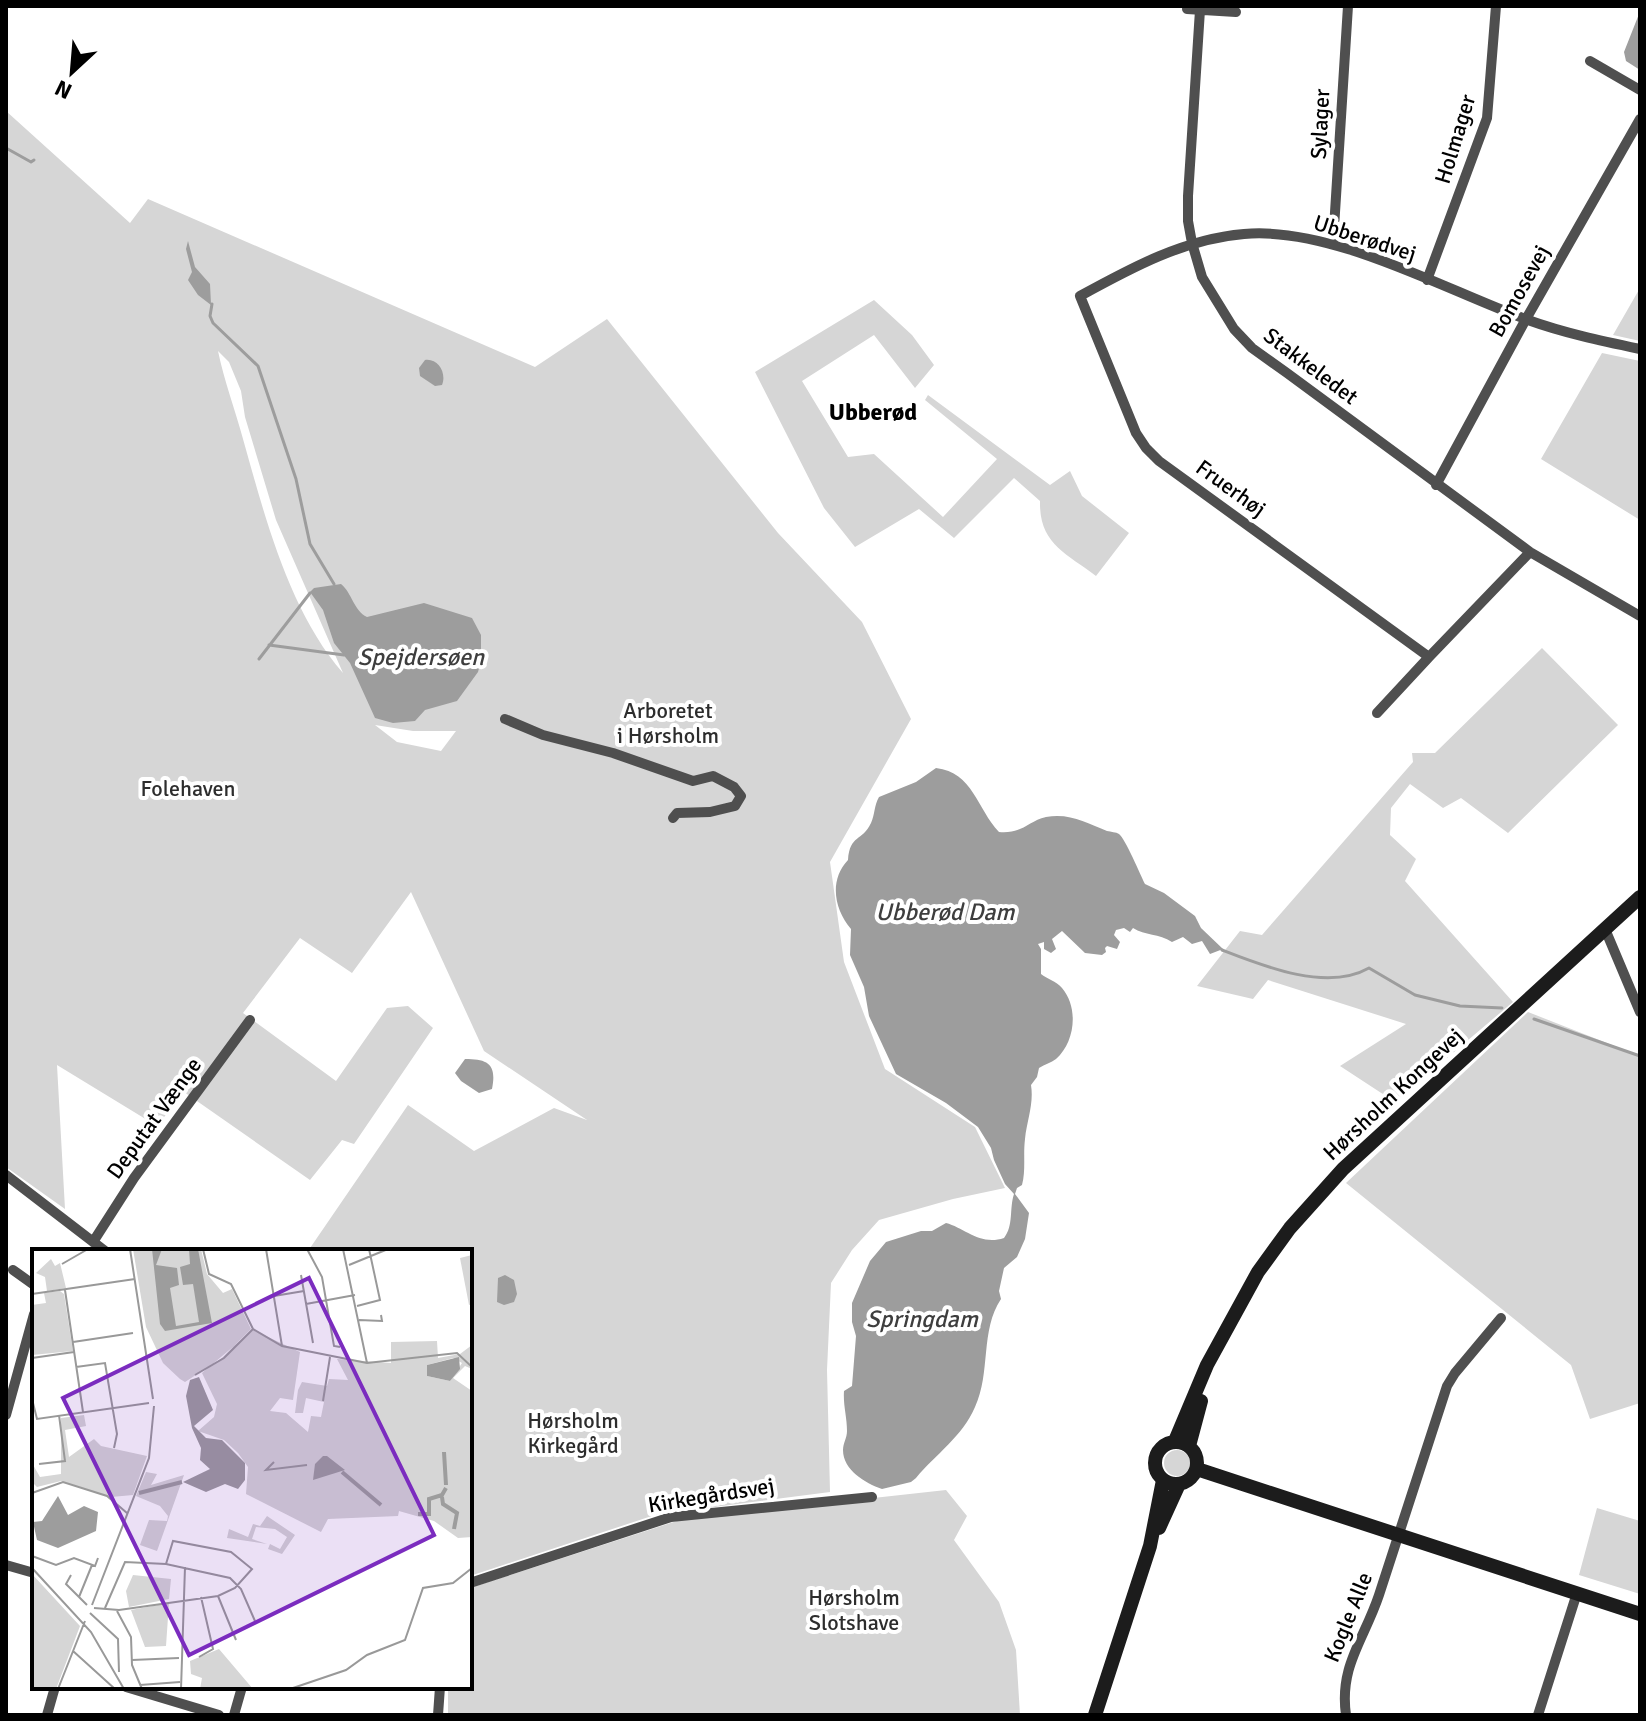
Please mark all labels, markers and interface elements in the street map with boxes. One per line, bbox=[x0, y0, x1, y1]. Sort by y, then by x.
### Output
north arrow bbox=[32, 32, 112, 112]
text: N bbox=[51, 74, 76, 105]
street label: Sylager bbox=[1305, 88, 1335, 160]
street label: Holmager bbox=[1429, 91, 1481, 187]
street label: Ubberødvej bbox=[1310, 209, 1420, 267]
street label: Bomosevej bbox=[1483, 240, 1555, 342]
street label: Stakkeledet bbox=[1258, 322, 1364, 410]
district label: Ubberød bbox=[829, 397, 917, 427]
street label: Fruerhøj bbox=[1191, 454, 1271, 522]
water label: Spejdersøen bbox=[358, 642, 485, 672]
park label: Arboretet i Hørsholm bbox=[617, 697, 719, 749]
park label: Folehaven bbox=[140, 775, 236, 802]
water label: Ubberød Dam bbox=[876, 897, 1015, 927]
street label: Hørsholm Kongevej bbox=[1317, 1022, 1469, 1166]
street label: Deputat Vænge bbox=[101, 1052, 207, 1184]
inset map bbox=[32, 1249, 472, 1689]
water label: Springdam bbox=[866, 1304, 979, 1334]
park label: Hørsholm Kirkegård bbox=[527, 1407, 619, 1459]
street label: Kirkegårdsvej bbox=[646, 1472, 776, 1518]
street label: Kogle Alle bbox=[1318, 1568, 1378, 1666]
park label: Hørsholm Slotshave bbox=[808, 1584, 900, 1636]

